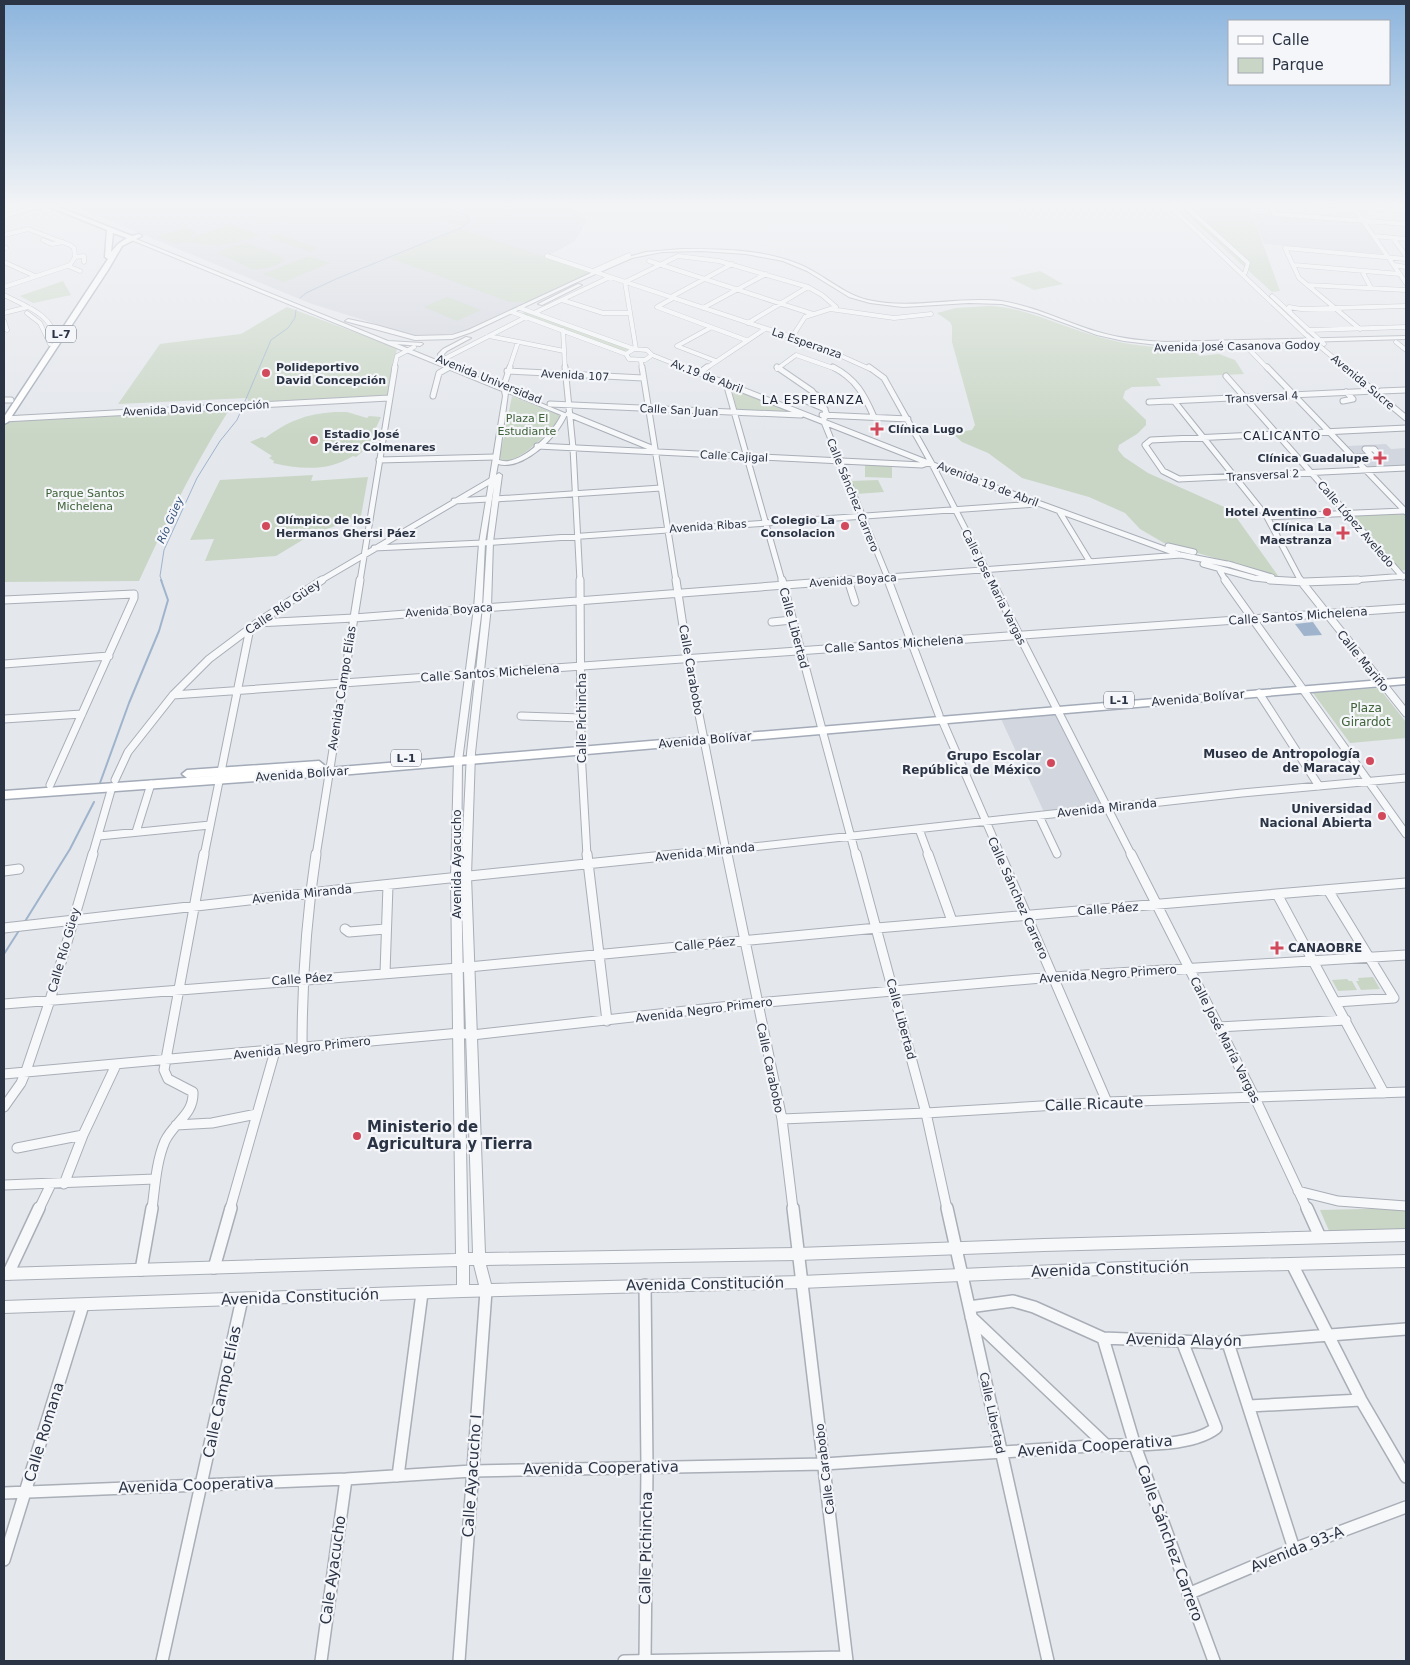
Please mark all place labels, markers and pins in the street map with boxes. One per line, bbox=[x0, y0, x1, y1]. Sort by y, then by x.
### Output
place label: Polideportivo David Concepción bbox=[276, 361, 386, 387]
marker: Polideportivo David Concepción bbox=[260, 367, 272, 379]
marker: Clínica Lugo bbox=[870, 422, 884, 436]
place label: Clínica Lugo bbox=[888, 423, 964, 436]
place label: Estadio José Pérez Colmenares bbox=[324, 428, 436, 454]
marker: Estadio José Pérez Colmenares bbox=[308, 434, 320, 446]
marker: Clínica Guadalupe bbox=[1373, 451, 1387, 465]
place label: Clínica Guadalupe bbox=[1257, 452, 1369, 465]
place label: Hotel Aventino bbox=[1225, 506, 1317, 519]
marker: Hotel Aventino bbox=[1321, 506, 1333, 518]
place label: Olímpico de los Hermanos Ghersi Páez bbox=[276, 514, 416, 540]
place label: Colegio La Consolacion bbox=[761, 514, 835, 540]
marker: Olímpico de los Hermanos Ghersi Páez bbox=[260, 520, 272, 532]
marker: Colegio La Consolacion bbox=[839, 520, 851, 532]
place label: Clínica La Maestranza bbox=[1260, 521, 1332, 547]
marker: Clínica La Maestranza bbox=[1336, 526, 1350, 540]
place label: Museo de Antropología de Maracay bbox=[1203, 747, 1360, 775]
place label: Grupo Escolar República de México bbox=[902, 749, 1041, 777]
marker: Museo de Antropología de Maracay bbox=[1364, 755, 1376, 767]
marker: Grupo Escolar República de México bbox=[1045, 757, 1057, 769]
place label: Universidad Nacional Abierta bbox=[1260, 802, 1372, 830]
marker: Universidad Nacional Abierta bbox=[1376, 810, 1388, 822]
marker: CANAOBRE bbox=[1270, 941, 1284, 955]
place label: CANAOBRE bbox=[1288, 941, 1362, 955]
place label: Ministerio de Agricultura y Tierra bbox=[367, 1118, 533, 1153]
marker: Ministerio de Agricultura y Tierra bbox=[351, 1130, 363, 1142]

